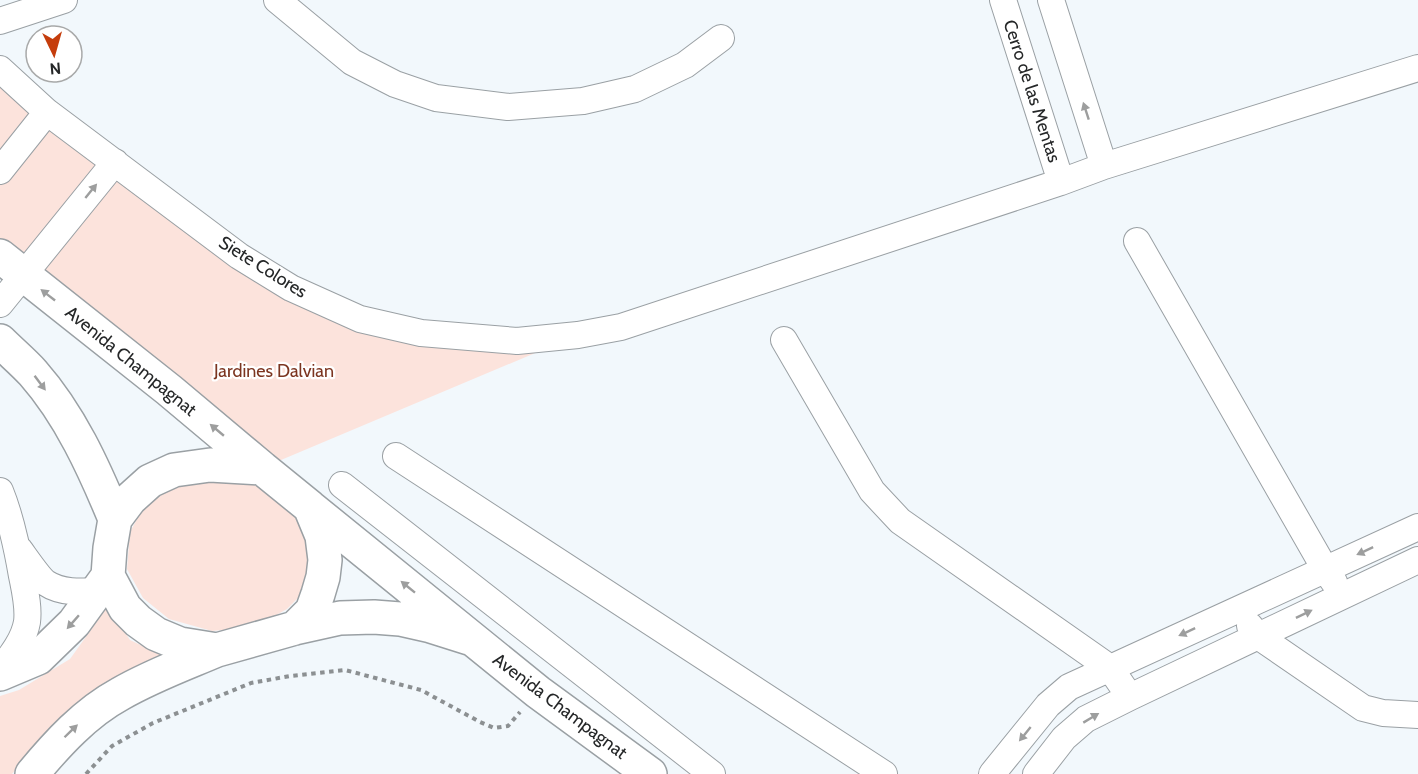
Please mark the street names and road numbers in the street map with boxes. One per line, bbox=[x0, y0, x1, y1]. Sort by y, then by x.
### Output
street label: Cerro de las Mentas bbox=[999, 17, 1065, 165]
street label: Siete Colores bbox=[215, 231, 311, 303]
street label: Avenida Champagnat bbox=[61, 301, 201, 421]
street label: Avenida Champagnat bbox=[489, 648, 631, 764]

